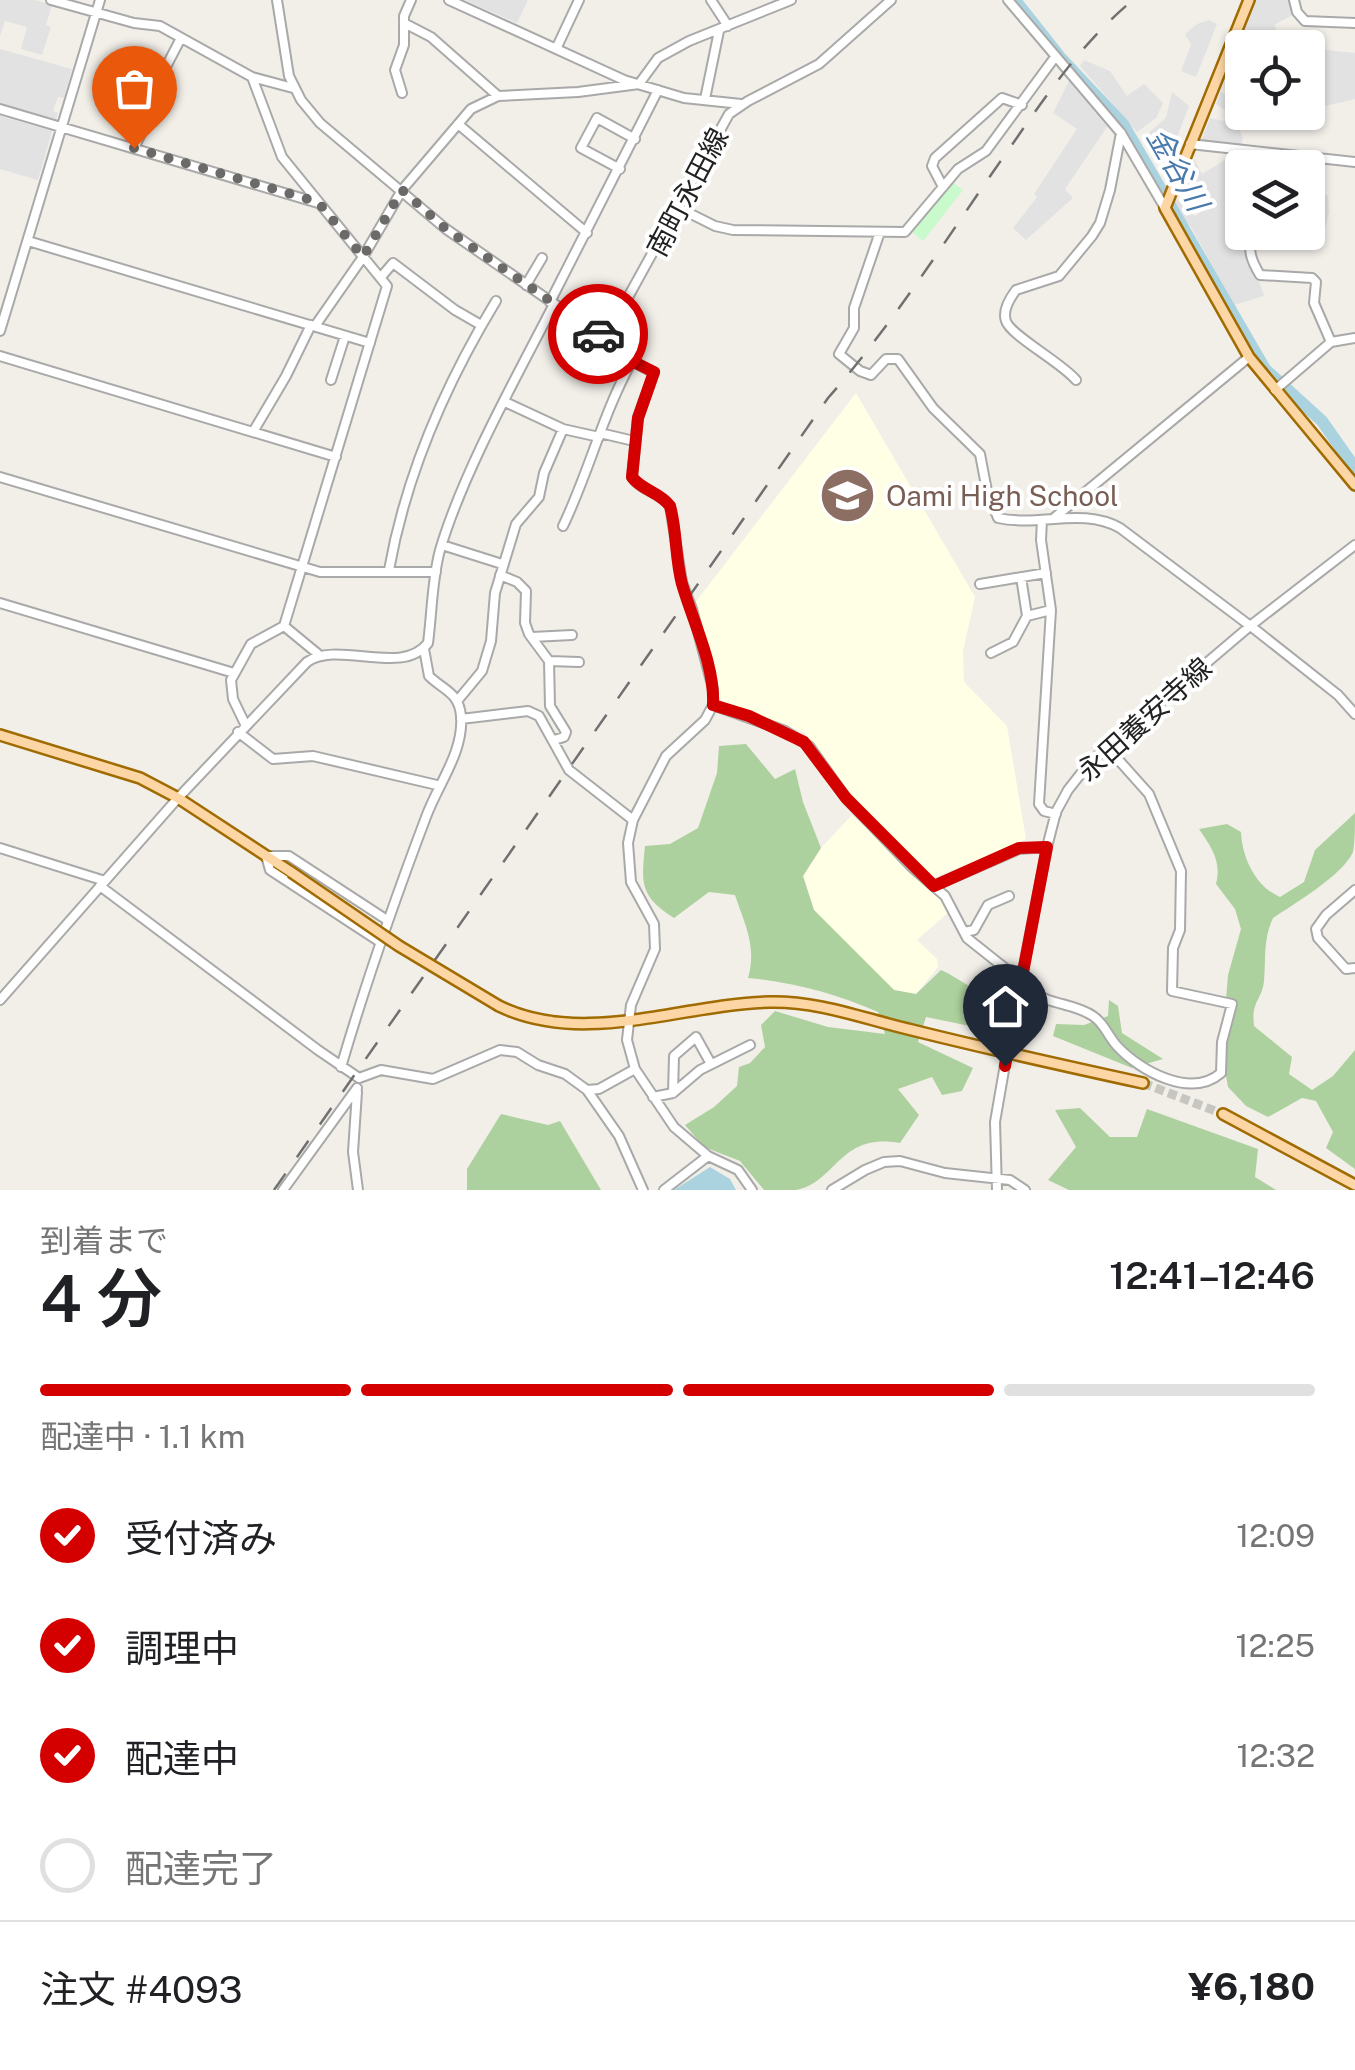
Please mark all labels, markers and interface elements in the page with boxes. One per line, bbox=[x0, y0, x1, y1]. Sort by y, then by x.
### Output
map controls bbox=[1225, 30, 1325, 250]
button: locate bbox=[1225, 30, 1325, 130]
pin bbox=[92, 46, 177, 149]
icon: bag bbox=[107, 61, 162, 116]
water label: 金谷川 bbox=[1140, 121, 1218, 220]
street label: 南町永田線 bbox=[640, 122, 734, 262]
button: layers bbox=[1225, 150, 1325, 250]
courier bbox=[548, 284, 648, 384]
icon: car bbox=[571, 307, 626, 362]
school or university icon: Oami High School bbox=[817, 465, 877, 525]
place label: Oami High School bbox=[886, 479, 1119, 512]
street label: 永田養安寺線 bbox=[1071, 651, 1217, 787]
pin bbox=[963, 964, 1048, 1067]
icon: home bbox=[978, 979, 1033, 1034]
text: 到着まで bbox=[40, 1222, 168, 1259]
text: 12:41–12:46 bbox=[1109, 1253, 1315, 1298]
text: 4 分 bbox=[40, 1260, 162, 1337]
text: 配達中 · 1.1 km bbox=[40, 1418, 245, 1455]
icon: check bbox=[40, 1508, 95, 1563]
text: 受付済み bbox=[125, 1516, 277, 1561]
text: 12:09 bbox=[1236, 1517, 1315, 1554]
icon: check bbox=[40, 1618, 95, 1673]
text: 調理中 bbox=[125, 1626, 239, 1671]
text: 12:25 bbox=[1235, 1627, 1315, 1664]
icon: check bbox=[40, 1728, 95, 1783]
text: 配達中 bbox=[125, 1736, 239, 1781]
text: 12:32 bbox=[1236, 1737, 1315, 1774]
text: 配達完了 bbox=[125, 1846, 277, 1891]
text: ¥6,180 bbox=[1188, 1964, 1315, 2009]
text: 注文 #4093 bbox=[40, 1967, 242, 2012]

